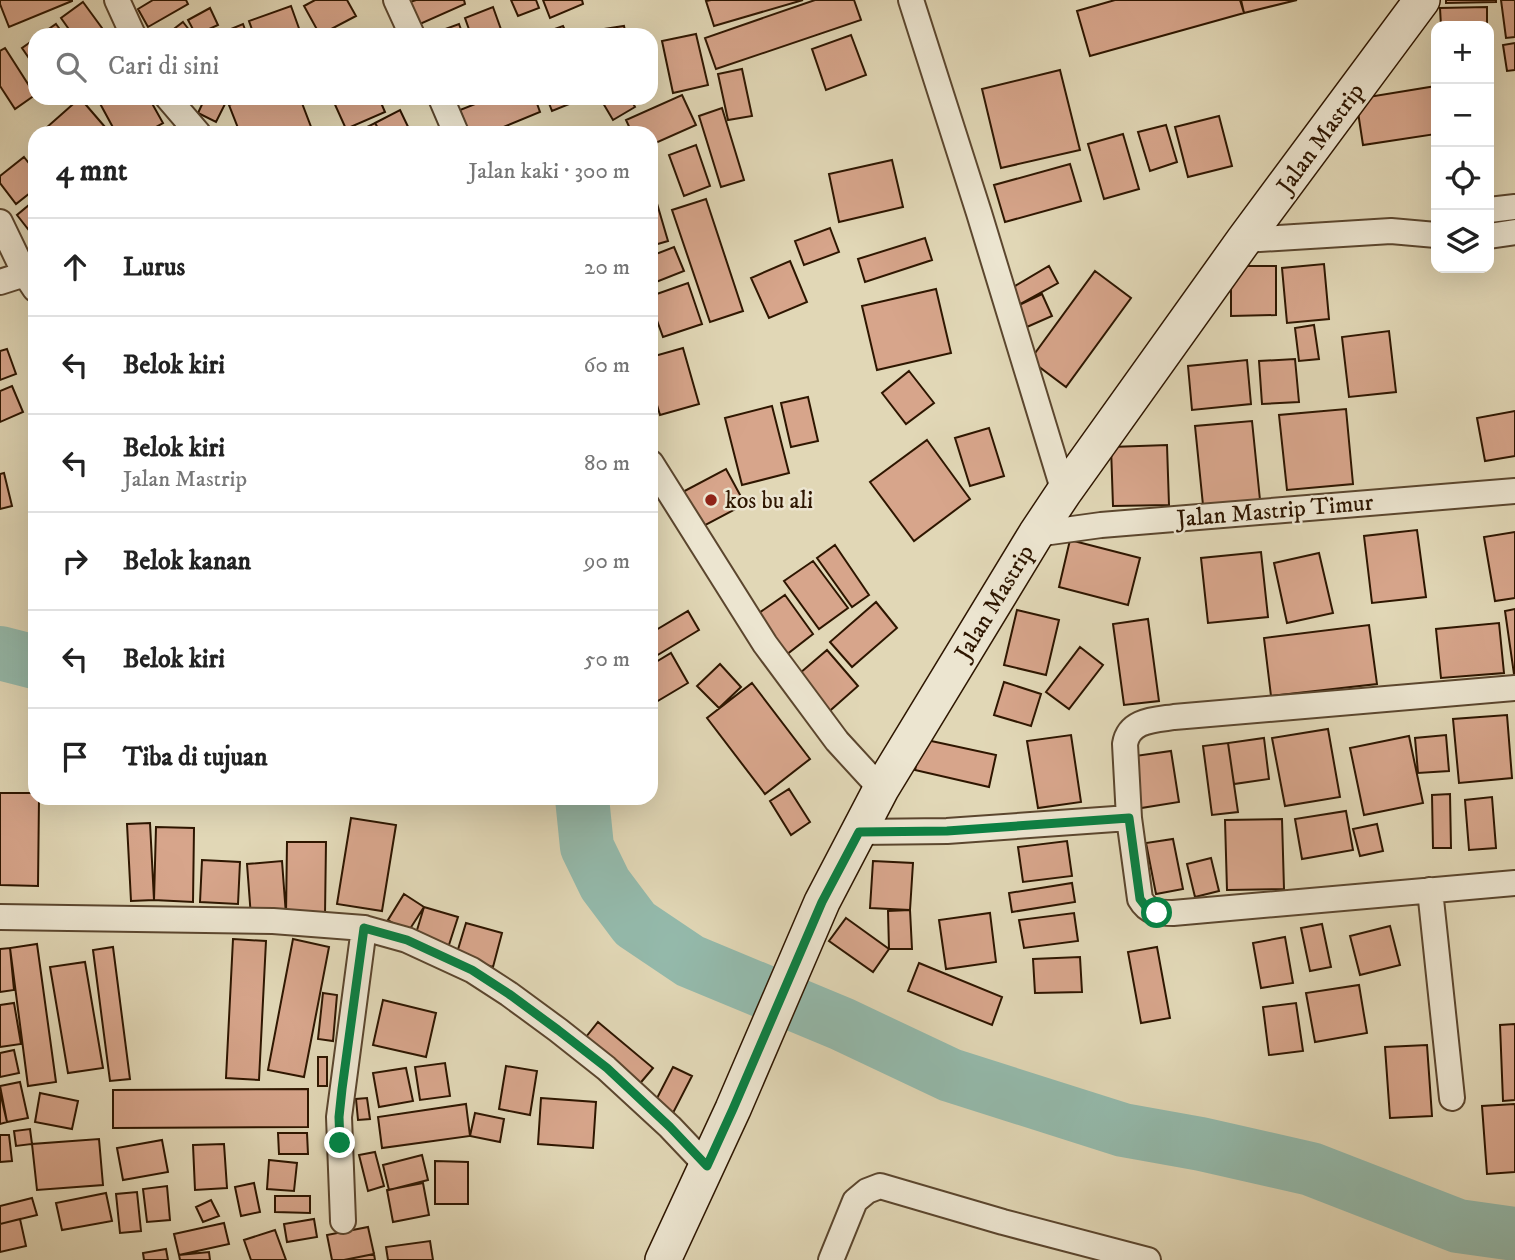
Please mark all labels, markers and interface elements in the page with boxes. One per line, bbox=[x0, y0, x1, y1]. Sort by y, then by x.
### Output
map controls bbox=[1431, 21, 1494, 273]
button: + bbox=[1431, 21, 1494, 84]
search box bbox=[28, 28, 658, 105]
icon: search bbox=[52, 48, 90, 86]
text: Cari di sini bbox=[108, 50, 219, 83]
street label: Jalan Mastrip bbox=[1269, 77, 1371, 201]
button: − bbox=[1431, 84, 1494, 147]
button: locate bbox=[1431, 147, 1494, 210]
text: 4 mnt bbox=[56, 153, 127, 190]
text: Jalan kaki · 300 m bbox=[468, 157, 630, 186]
button: layers bbox=[1431, 210, 1494, 273]
icon: ahead bbox=[56, 248, 94, 286]
text: Lurus bbox=[123, 251, 185, 284]
text: 20 m bbox=[584, 253, 630, 282]
icon: left bbox=[56, 346, 94, 384]
text: Belok kiri bbox=[123, 349, 225, 382]
text: 60 m bbox=[583, 351, 630, 380]
text: Belok kiri bbox=[123, 432, 225, 465]
icon: left bbox=[56, 444, 94, 482]
text: 80 m bbox=[584, 449, 630, 478]
text: Jalan Mastrip bbox=[123, 465, 247, 494]
place label: kos bu ali bbox=[725, 486, 813, 516]
street label: Jalan Mastrip Timur bbox=[1174, 487, 1375, 535]
marker: kos bu ali bbox=[703, 492, 719, 508]
street label: Jalan Mastrip bbox=[948, 539, 1041, 667]
icon: right bbox=[56, 542, 94, 580]
text: Belok kanan bbox=[123, 545, 251, 578]
text: 90 m bbox=[584, 547, 630, 576]
icon: left bbox=[56, 640, 94, 678]
text: Belok kiri bbox=[123, 643, 225, 676]
text: 50 m bbox=[584, 645, 630, 674]
icon: arrive bbox=[56, 738, 94, 776]
text: Tiba di tujuan bbox=[123, 741, 268, 774]
route start bbox=[1141, 897, 1172, 928]
route end bbox=[324, 1127, 355, 1158]

